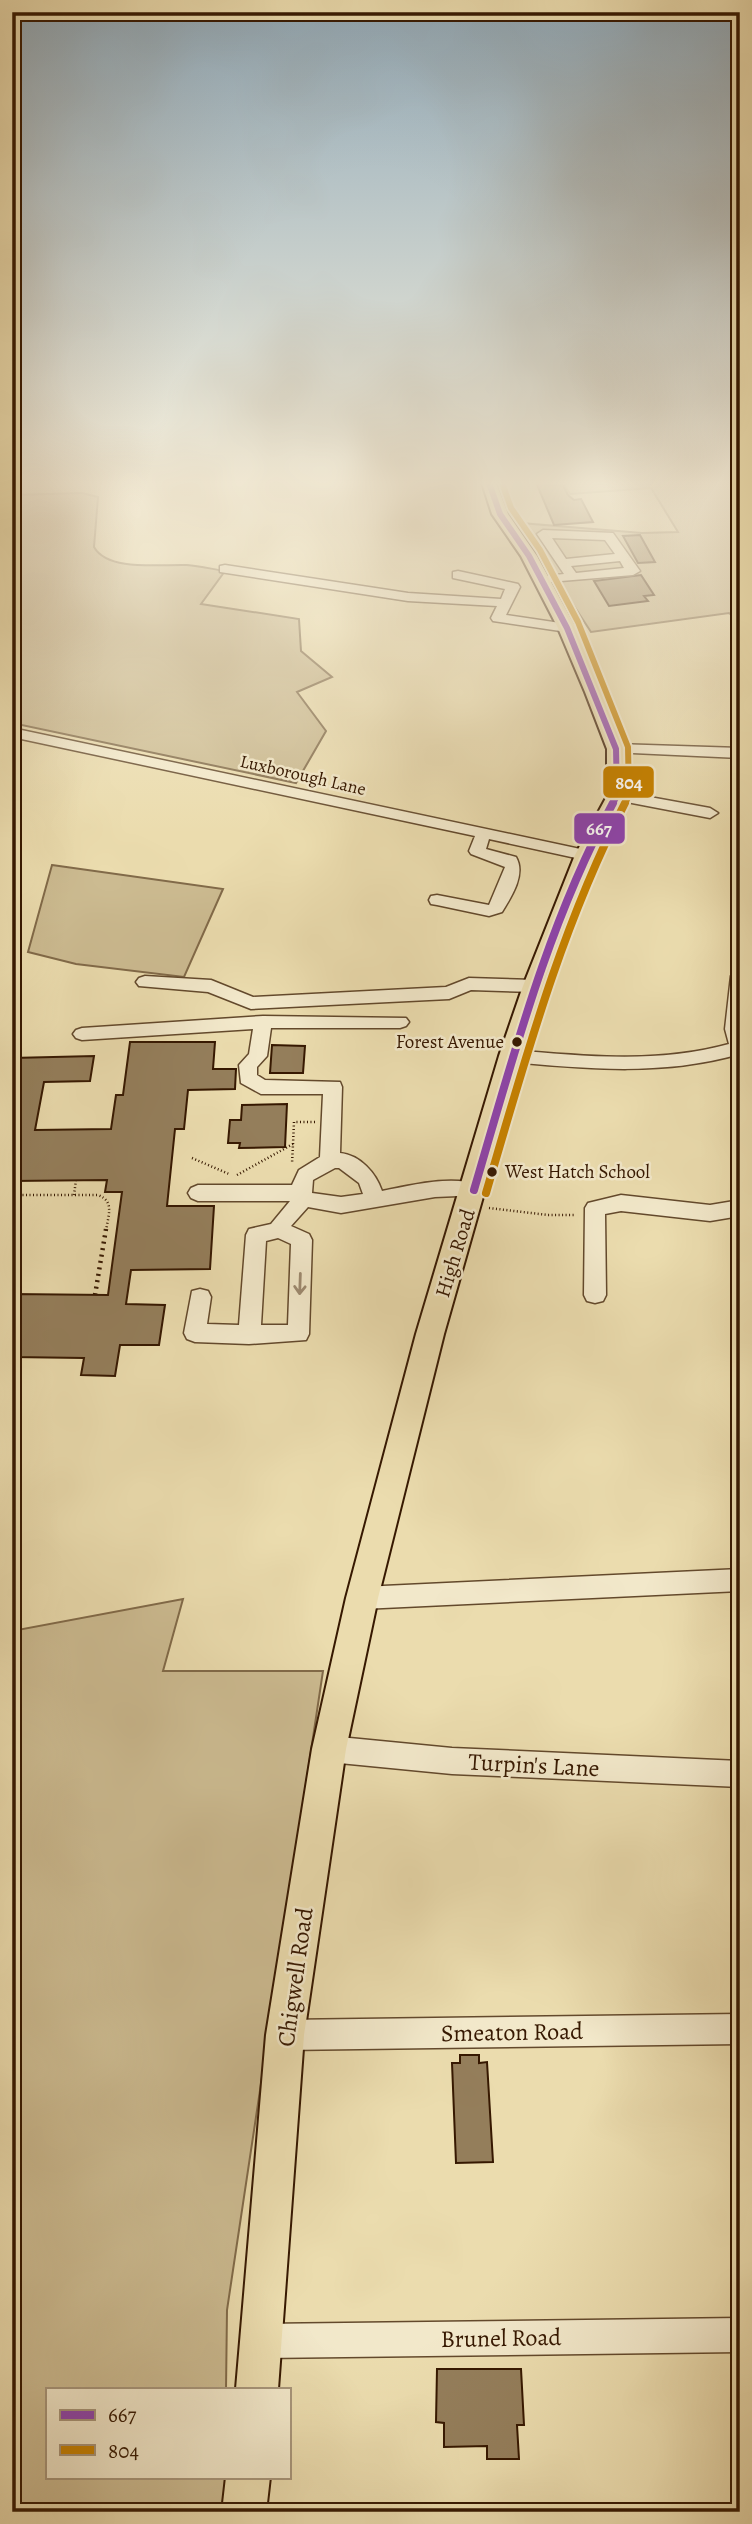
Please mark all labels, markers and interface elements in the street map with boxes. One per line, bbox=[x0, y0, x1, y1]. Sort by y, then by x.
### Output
street label: Luxborough Lane bbox=[238, 749, 368, 801]
line badge: 804 bbox=[602, 765, 655, 799]
text: 804 bbox=[615, 770, 643, 796]
line badge: 667 bbox=[573, 812, 626, 845]
text: 667 bbox=[586, 816, 613, 842]
place label: Forest Avenue bbox=[396, 1029, 504, 1055]
marker: Forest Avenue bbox=[510, 1035, 524, 1049]
place label: West Hatch School bbox=[504, 1159, 650, 1185]
marker: West Hatch School bbox=[485, 1165, 499, 1179]
street label: High Road bbox=[428, 1205, 482, 1301]
one-way arrow bbox=[294, 1273, 307, 1296]
street label: Turpin's Lane bbox=[468, 1746, 600, 1784]
street label: Chigwell Road bbox=[269, 1905, 321, 2049]
street label: Smeaton Road bbox=[441, 2015, 583, 2049]
street label: Brunel Road bbox=[440, 2321, 562, 2355]
legend bbox=[46, 2388, 290, 2478]
text: 667 bbox=[108, 2401, 136, 2429]
text: 804 bbox=[108, 2437, 139, 2465]

